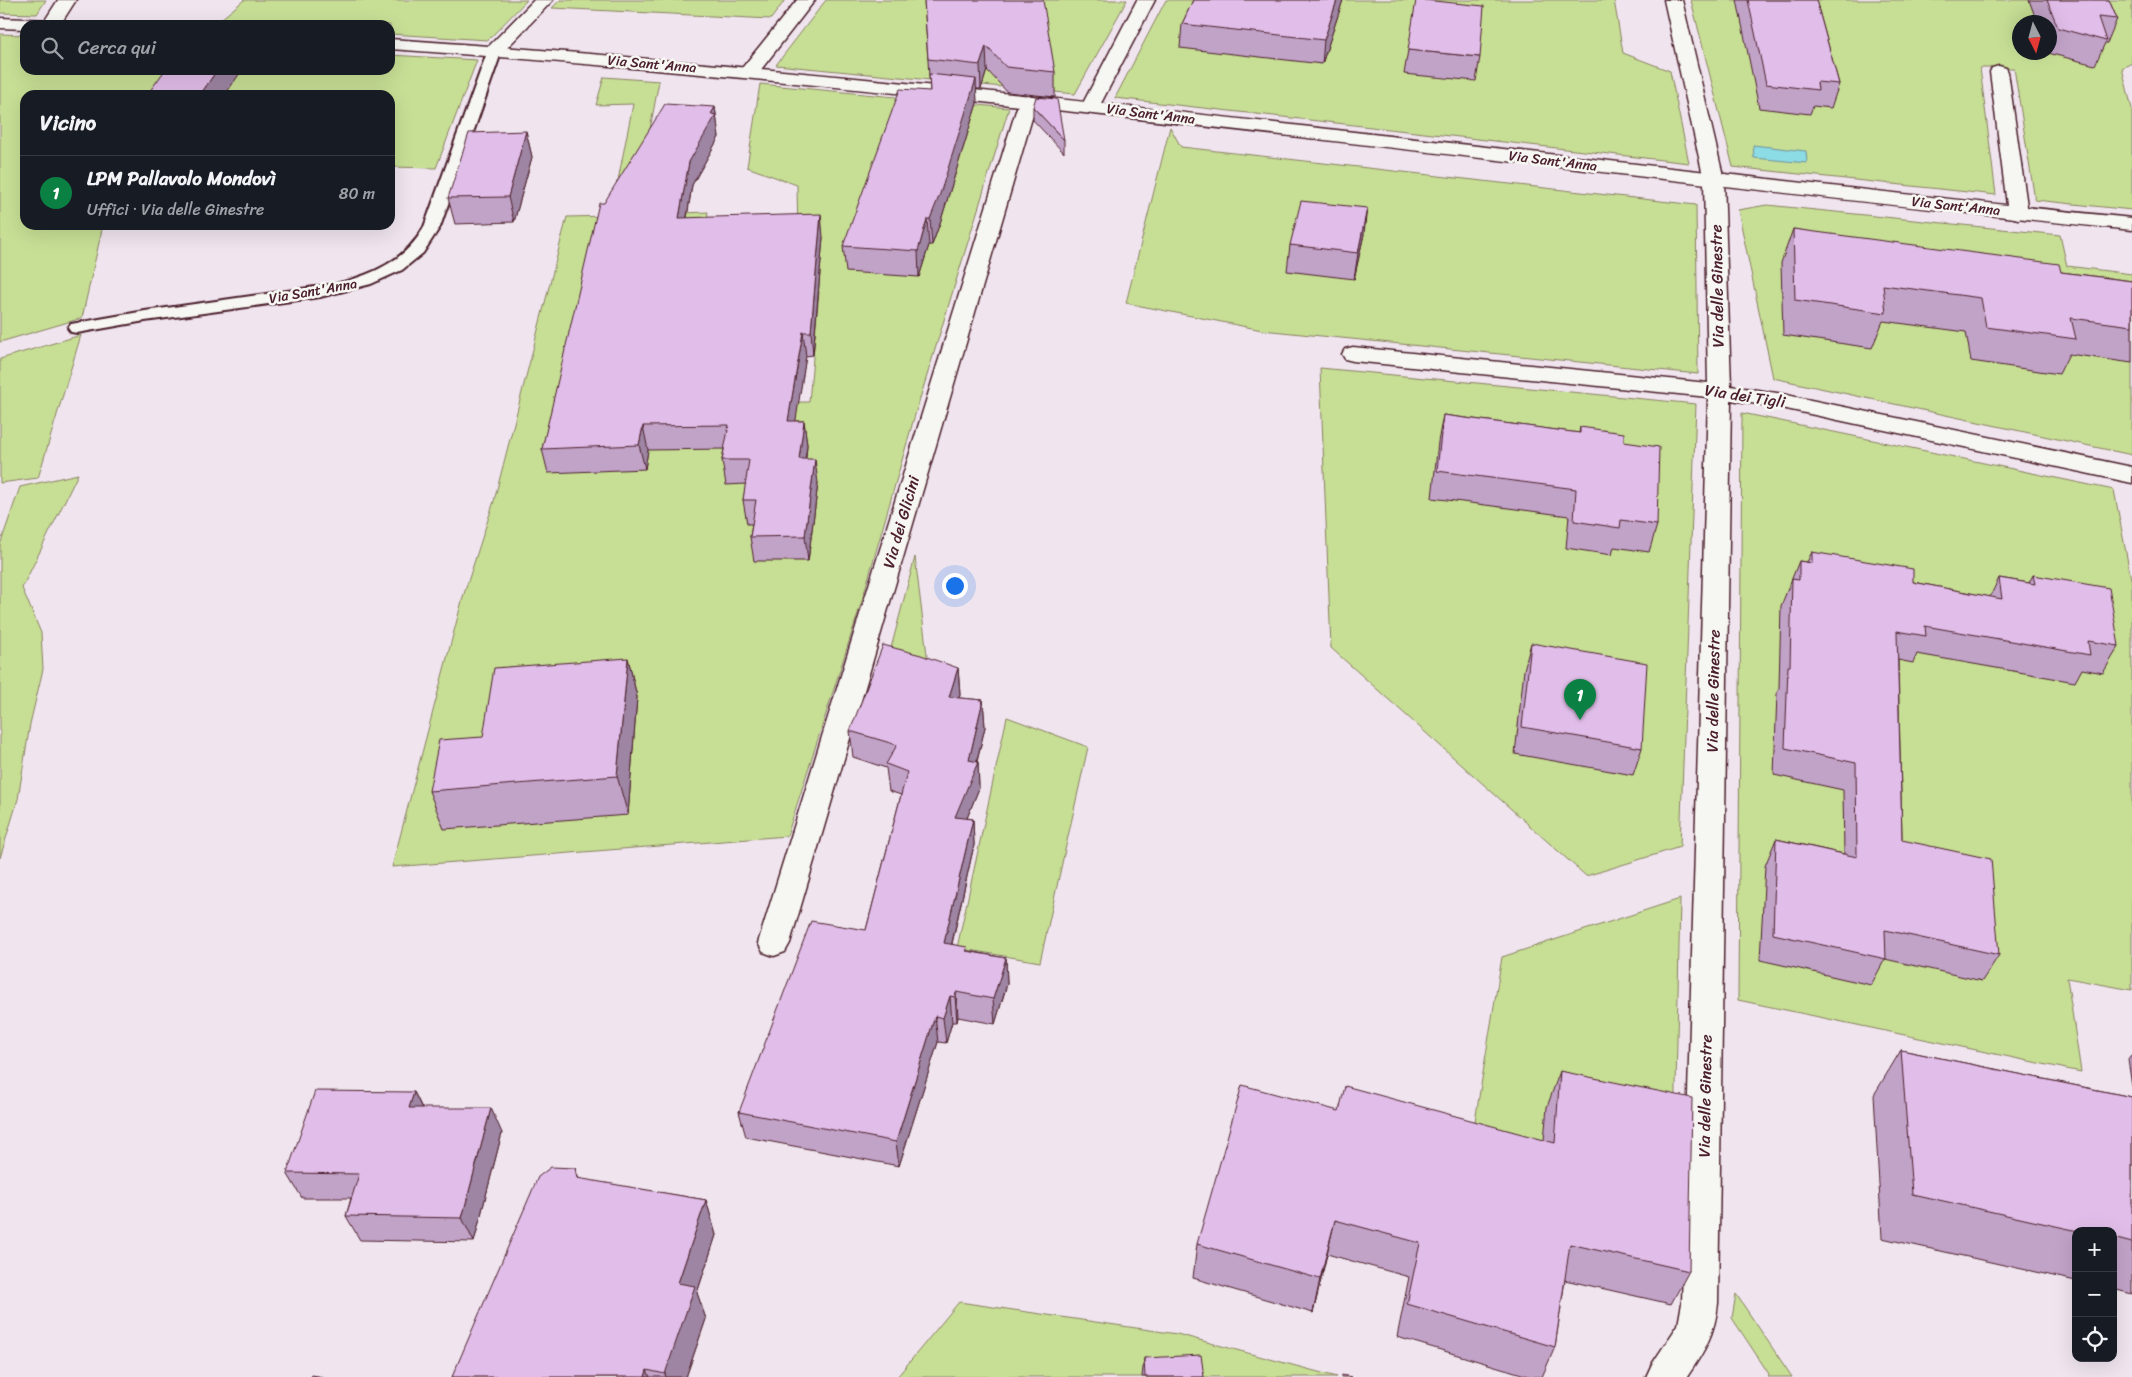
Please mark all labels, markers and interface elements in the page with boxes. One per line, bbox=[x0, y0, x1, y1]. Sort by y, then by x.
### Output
north arrow bbox=[2012, 15, 2057, 60]
search box bbox=[20, 20, 395, 75]
text: Cerca qui bbox=[78, 31, 156, 64]
icon: search bbox=[38, 34, 66, 62]
street label: Via Sant'Anna bbox=[607, 48, 697, 80]
street label: Via Sant'Anna bbox=[1105, 96, 1197, 132]
text: Vicino bbox=[40, 104, 96, 142]
street label: Via Sant'Anna bbox=[1507, 143, 1599, 179]
text: LPM Pallavolo Mondovì bbox=[87, 162, 276, 195]
text: 1 bbox=[53, 179, 59, 208]
text: 80 m bbox=[339, 179, 375, 208]
street label: Via Sant'Anna bbox=[1910, 189, 2002, 223]
text: Uffici · Via delle Ginestre bbox=[87, 195, 264, 224]
street label: Via delle Ginestre bbox=[1701, 224, 1733, 348]
street label: Via Sant'Anna bbox=[267, 271, 359, 311]
street label: Via dei Tigli bbox=[1703, 375, 1788, 417]
street label: Via dei Glicini bbox=[874, 472, 928, 572]
your location bbox=[942, 573, 968, 599]
street label: Via delle Ginestre bbox=[1697, 629, 1729, 753]
pin: 1 bbox=[1564, 679, 1596, 720]
street label: Via delle Ginestre bbox=[1689, 1034, 1721, 1158]
map controls bbox=[2072, 1227, 2117, 1362]
button: + bbox=[2072, 1227, 2117, 1272]
button: − bbox=[2072, 1272, 2117, 1317]
button: locate bbox=[2072, 1317, 2117, 1362]

